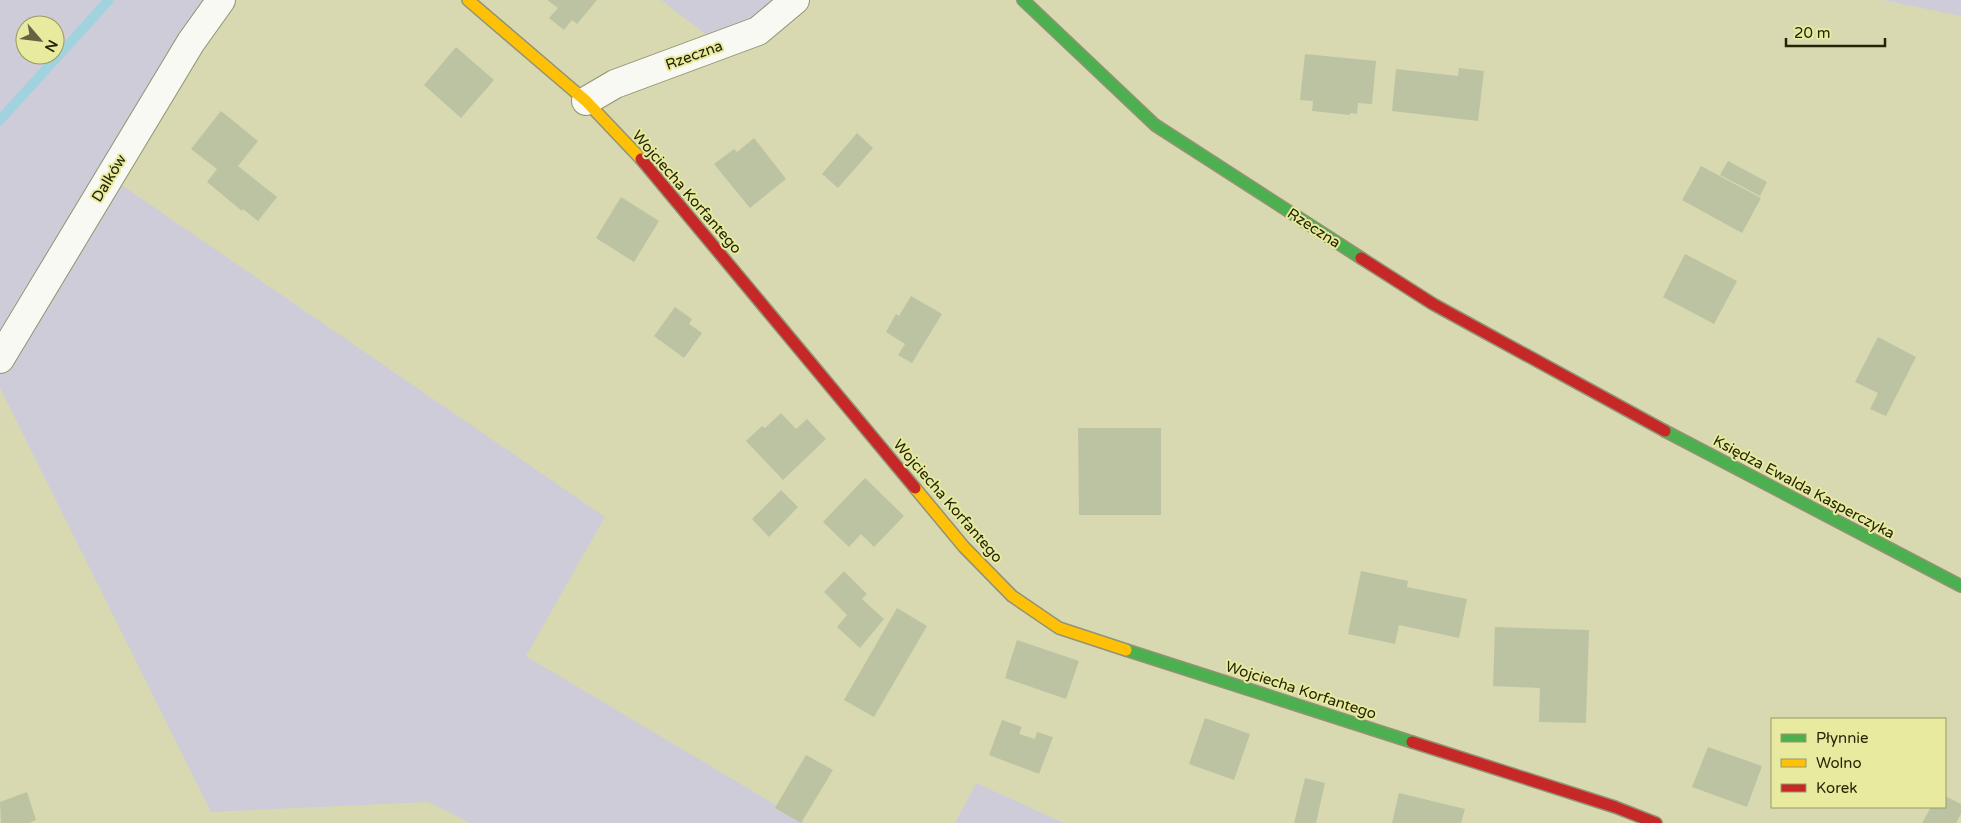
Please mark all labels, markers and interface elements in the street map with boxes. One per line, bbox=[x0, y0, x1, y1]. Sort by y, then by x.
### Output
north arrow bbox=[15, 15, 65, 65]
scale bar bbox=[1786, 15, 1885, 47]
text: 20 m bbox=[1794, 24, 1831, 42]
street label: Rzeczna bbox=[663, 36, 725, 74]
text: N bbox=[41, 37, 61, 55]
street label: Wojciecha Korfantego bbox=[629, 127, 745, 257]
street label: Dalków bbox=[88, 151, 130, 205]
street label: Rzeczna bbox=[1284, 204, 1344, 252]
street label: Księdza Ewalda Kasperczyka bbox=[1710, 431, 1898, 543]
street label: Wojciecha Korfantego bbox=[890, 436, 1006, 566]
street label: Wojciecha Korfantego bbox=[1223, 657, 1379, 723]
legend bbox=[1771, 718, 1946, 808]
text: Płynnie bbox=[1816, 729, 1869, 747]
text: Wolno bbox=[1816, 754, 1862, 772]
text: Korek bbox=[1816, 779, 1857, 797]

